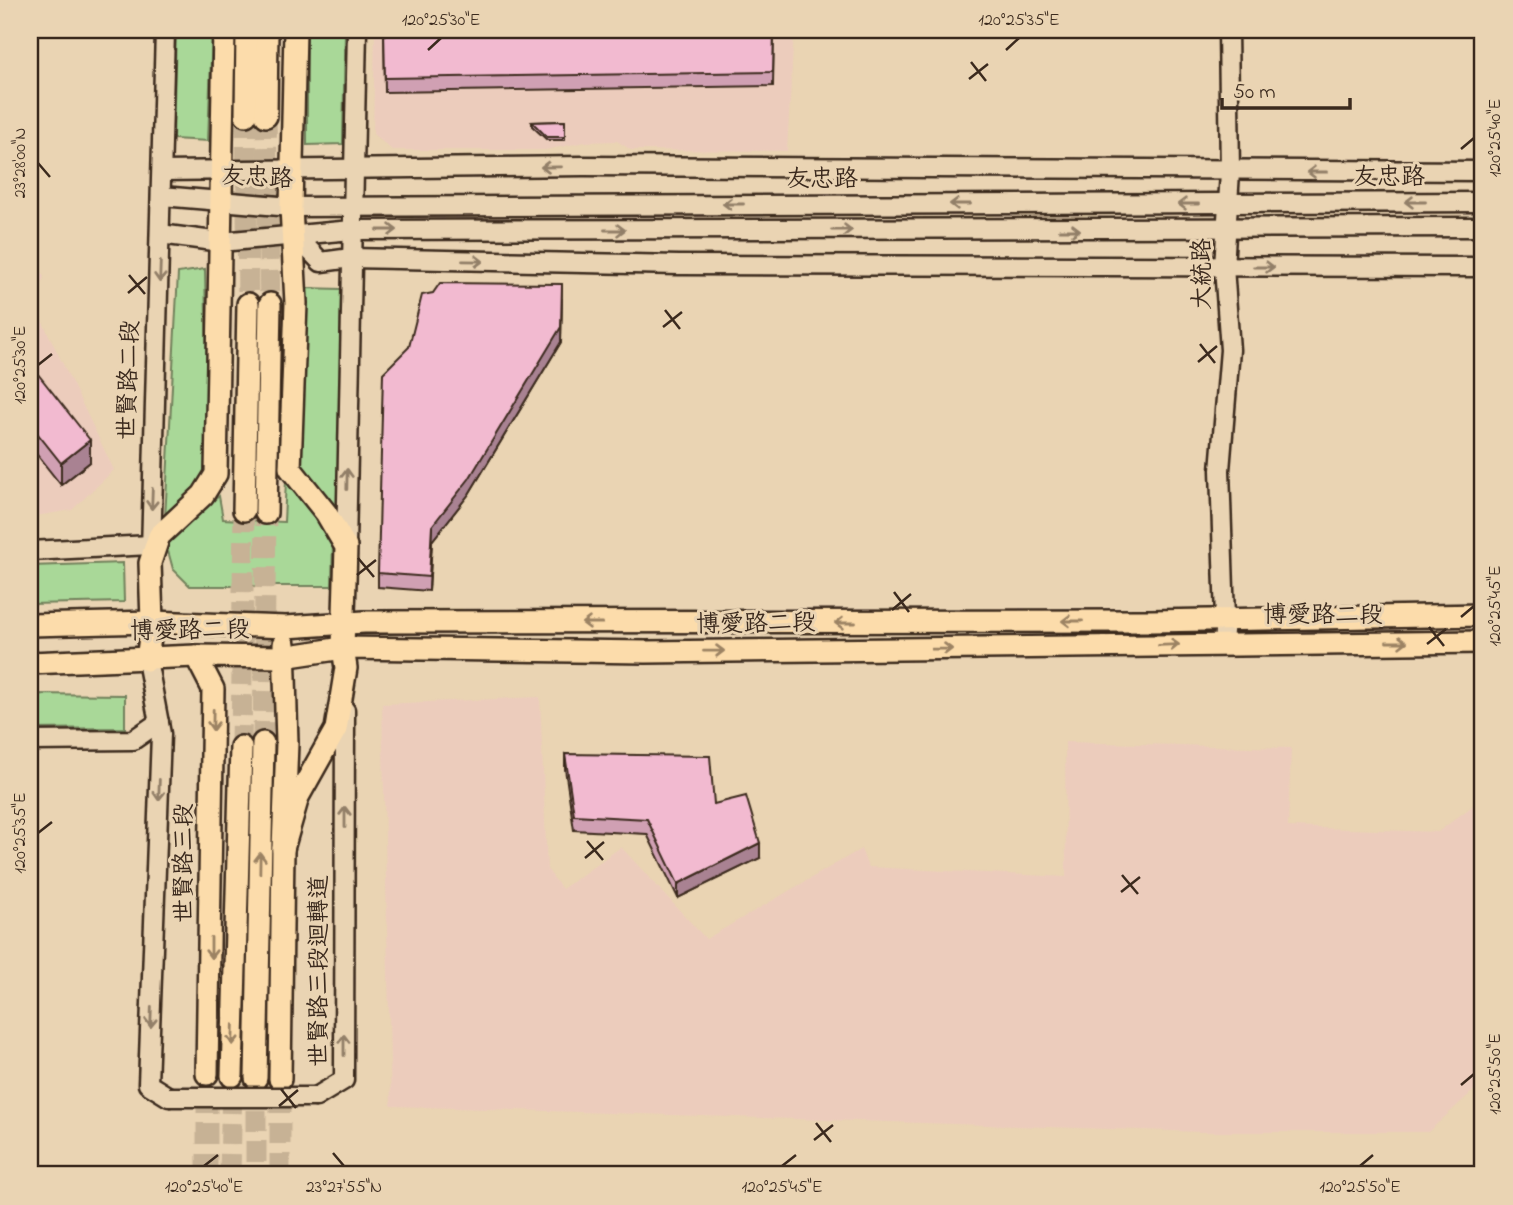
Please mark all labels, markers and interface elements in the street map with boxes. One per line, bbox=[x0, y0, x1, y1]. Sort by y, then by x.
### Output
text: 120°25'30"E bbox=[402, 8, 480, 34]
text: 120°25'35"E bbox=[978, 8, 1060, 34]
scale bar bbox=[1222, 66, 1350, 110]
text: 50 m bbox=[1233, 78, 1276, 108]
text: 120°25'40"E bbox=[1483, 99, 1509, 177]
text: 23°28'00"N bbox=[8, 128, 34, 198]
street label: 友忠路 bbox=[220, 160, 294, 198]
one-way arrow bbox=[539, 160, 562, 174]
street label: 友忠路 bbox=[1353, 161, 1425, 196]
street label: 友忠路 bbox=[786, 163, 858, 198]
one-way arrow bbox=[1306, 165, 1329, 179]
one-way arrow bbox=[1404, 195, 1427, 209]
one-way arrow bbox=[721, 197, 744, 211]
one-way arrow bbox=[949, 197, 972, 211]
one-way arrow bbox=[1176, 197, 1199, 210]
one-way arrow bbox=[375, 223, 398, 237]
one-way arrow bbox=[603, 223, 626, 237]
one-way arrow bbox=[830, 223, 853, 237]
one-way arrow bbox=[1058, 223, 1081, 237]
street label: 大統路 bbox=[1186, 238, 1221, 310]
one-way arrow bbox=[461, 254, 484, 268]
one-way arrow bbox=[153, 260, 166, 283]
one-way arrow bbox=[1252, 260, 1275, 274]
street label: 世賢路二段 bbox=[110, 319, 150, 441]
text: 120°25'30"E bbox=[8, 326, 34, 404]
one-way arrow bbox=[340, 468, 354, 491]
one-way arrow bbox=[146, 488, 159, 511]
text: 120°25'45"E bbox=[1483, 565, 1509, 647]
street label: 博愛路二段 bbox=[1263, 599, 1383, 634]
street label: 博愛路二段 bbox=[696, 606, 816, 644]
street label: 博愛路二段 bbox=[130, 613, 250, 651]
one-way arrow bbox=[1061, 614, 1084, 628]
one-way arrow bbox=[581, 616, 604, 630]
one-way arrow bbox=[833, 616, 856, 630]
one-way arrow bbox=[1385, 635, 1408, 649]
one-way arrow bbox=[1157, 639, 1180, 652]
one-way arrow bbox=[930, 642, 953, 655]
one-way arrow bbox=[702, 644, 725, 658]
one-way arrow bbox=[206, 708, 220, 731]
one-way arrow bbox=[153, 778, 166, 801]
text: 120°25'35"E bbox=[8, 792, 34, 874]
street label: 世賢路三段 bbox=[168, 803, 203, 923]
one-way arrow bbox=[338, 806, 352, 829]
one-way arrow bbox=[254, 852, 267, 875]
street label: 世賢路三段迴轉道 bbox=[303, 875, 338, 1067]
one-way arrow bbox=[204, 936, 218, 959]
one-way arrow bbox=[144, 1005, 157, 1028]
one-way arrow bbox=[226, 1024, 240, 1047]
one-way arrow bbox=[337, 1033, 351, 1056]
text: 120°25'50"E bbox=[1483, 1033, 1509, 1115]
text: 120°25'40"E bbox=[165, 1175, 243, 1201]
text: 23°27'55"N bbox=[306, 1175, 382, 1201]
text: 120°25'45"E bbox=[741, 1175, 823, 1201]
text: 120°25'50"E bbox=[1319, 1175, 1401, 1201]

